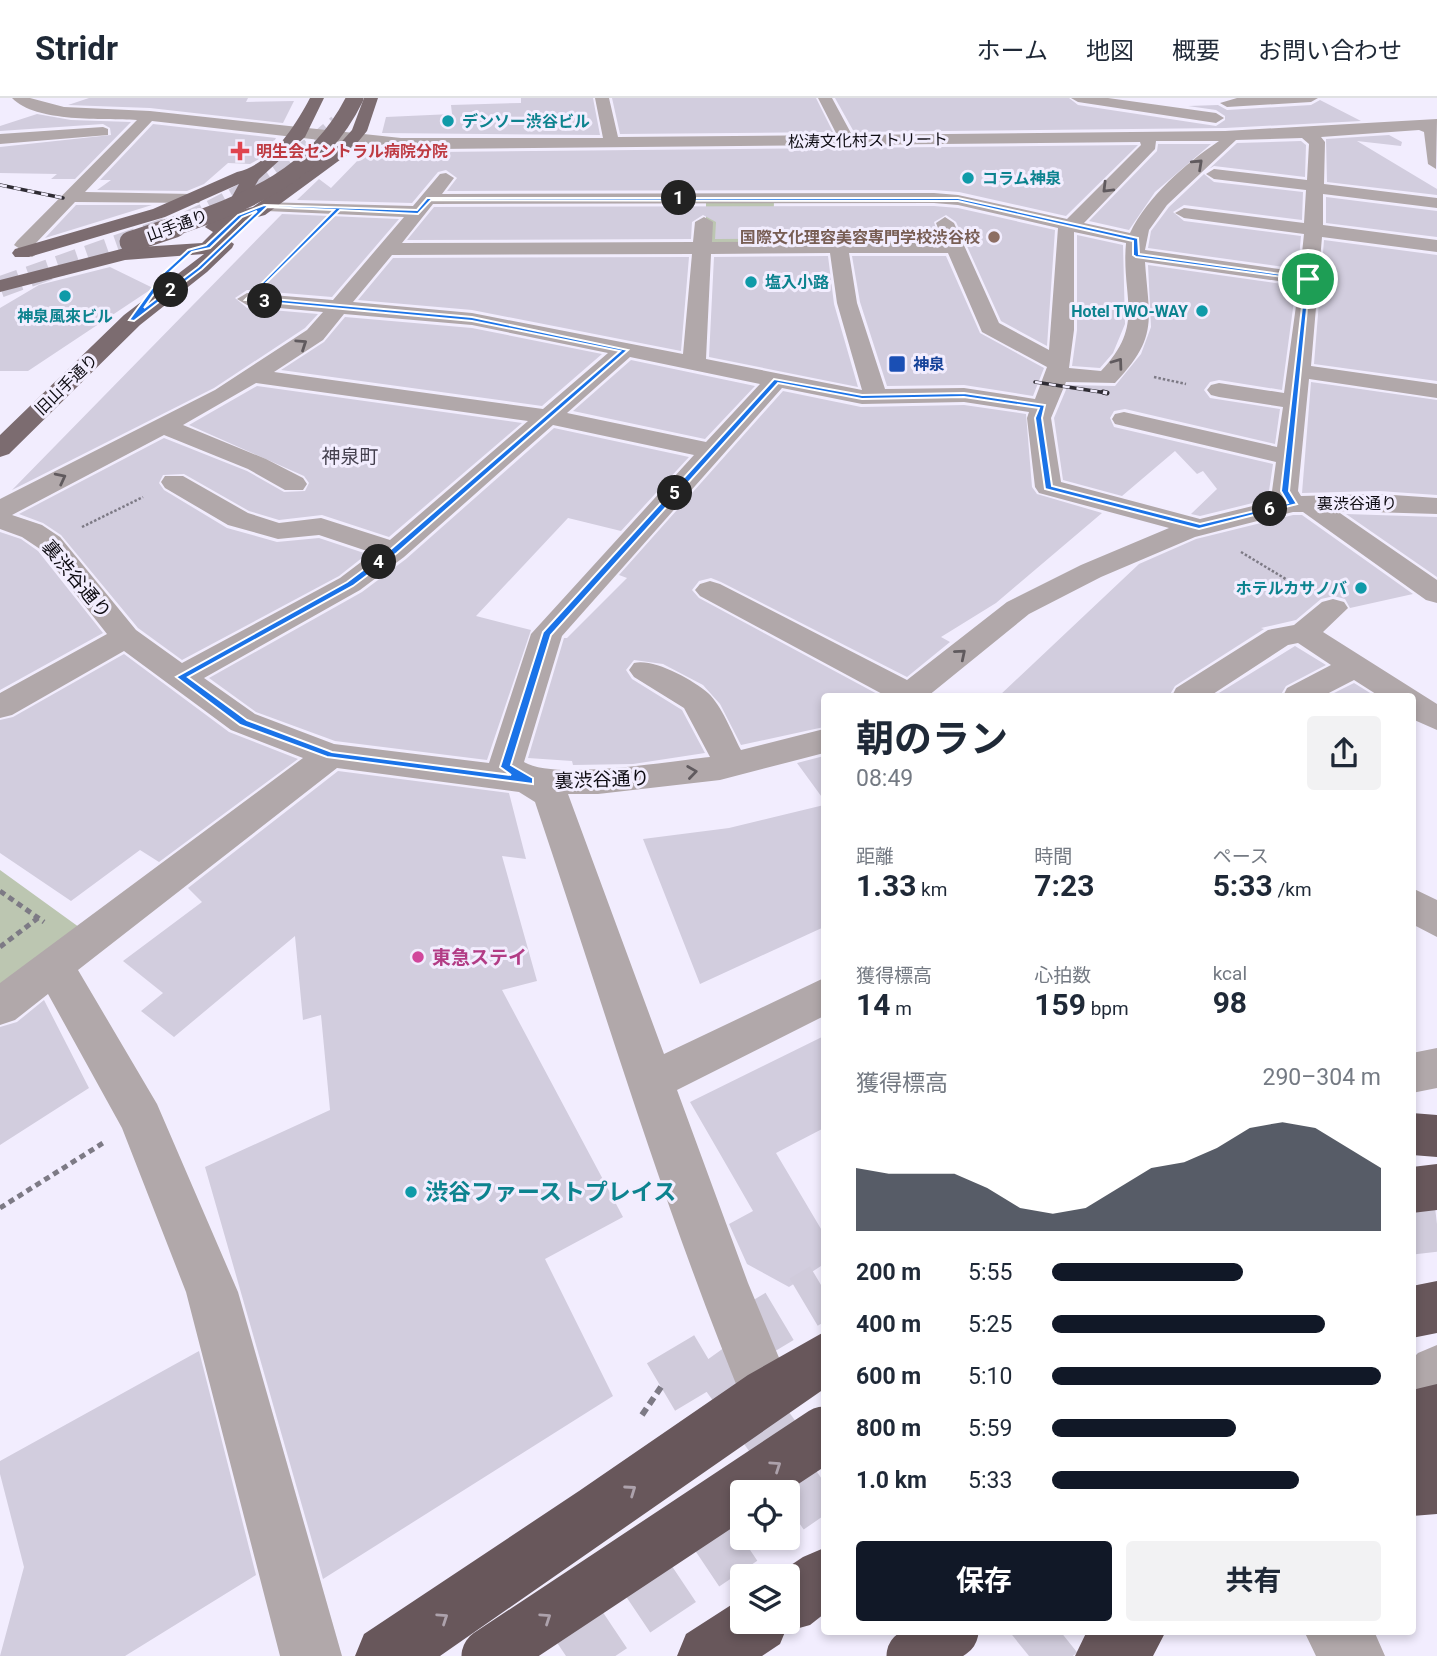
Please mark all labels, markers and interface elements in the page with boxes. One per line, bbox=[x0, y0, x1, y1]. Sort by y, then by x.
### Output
text: Stridr bbox=[35, 29, 118, 68]
text: ホーム bbox=[977, 37, 1048, 65]
text: 地図 bbox=[1086, 37, 1134, 65]
text: 概要 bbox=[1172, 37, 1220, 65]
text: お問い合わせ bbox=[1258, 37, 1402, 65]
place label: デンソー渋谷ビル bbox=[462, 112, 590, 131]
marker: デンソー渋谷ビル bbox=[440, 113, 456, 129]
street label: 松涛文化村ストリート bbox=[788, 130, 948, 151]
marker: 明生会セントラル病院分院 bbox=[230, 141, 250, 161]
place label: 明生会セントラル病院分院 bbox=[256, 142, 448, 161]
one-way arrow bbox=[1190, 160, 1203, 173]
place label: コラム神泉 bbox=[982, 169, 1062, 188]
marker: コラム神泉 bbox=[960, 170, 976, 186]
one-way arrow bbox=[1103, 179, 1116, 192]
pin: 1 bbox=[662, 180, 696, 216]
text: 1 bbox=[673, 186, 684, 209]
street label: 山手通り bbox=[144, 206, 210, 245]
place label: 国際文化理容美容専門学校渋谷校 bbox=[740, 228, 980, 247]
marker: 国際文化理容美容専門学校渋谷校 bbox=[986, 229, 1002, 245]
pin bbox=[1278, 249, 1338, 309]
icon: arrive bbox=[1289, 260, 1327, 298]
pin: 2 bbox=[154, 272, 188, 308]
place label: 塩入小路 bbox=[765, 273, 829, 292]
marker: 塩入小路 bbox=[743, 274, 759, 290]
text: 2 bbox=[165, 278, 176, 301]
pin: 3 bbox=[247, 284, 282, 318]
marker: 神泉風來ビル bbox=[57, 288, 73, 304]
text: 3 bbox=[259, 289, 270, 312]
place label: Hotel TWO-WAY bbox=[1071, 302, 1188, 321]
marker: Hotel TWO-WAY bbox=[1194, 303, 1210, 319]
place label: 神泉風來ビル bbox=[17, 307, 113, 326]
one-way arrow bbox=[294, 339, 307, 352]
street label: 旧山手通り bbox=[31, 350, 102, 419]
marker: 神泉 bbox=[887, 354, 907, 374]
place label: 神泉 bbox=[913, 355, 945, 374]
one-way arrow bbox=[1110, 359, 1123, 371]
district label: 神泉町 bbox=[321, 445, 379, 468]
one-way arrow bbox=[53, 473, 66, 487]
pin: 5 bbox=[658, 476, 692, 510]
text: 5 bbox=[669, 481, 680, 504]
pin: 6 bbox=[1252, 492, 1288, 526]
street label: 裏渋谷通り bbox=[1317, 494, 1397, 513]
text: 6 bbox=[1264, 497, 1275, 520]
street label: 裏渋谷通り bbox=[37, 536, 116, 623]
pin: 4 bbox=[362, 545, 396, 580]
text: 4 bbox=[373, 550, 384, 573]
place label: ホテルカサノバ bbox=[1236, 579, 1347, 598]
marker: ホテルカサノバ bbox=[1353, 580, 1369, 596]
one-way arrow bbox=[953, 650, 966, 662]
button: share bbox=[1307, 716, 1381, 790]
text: 朝のラン bbox=[856, 717, 1008, 761]
one-way arrow bbox=[686, 765, 698, 780]
text: 08:49 bbox=[856, 765, 913, 792]
street label: 裏渋谷通り bbox=[554, 766, 650, 793]
text: 距離 bbox=[856, 845, 894, 868]
text: 時間 bbox=[1034, 845, 1072, 868]
text: ペース bbox=[1213, 845, 1269, 868]
text: 1.33 bbox=[856, 868, 916, 903]
text: 7:23 bbox=[1034, 868, 1094, 903]
text: 5:33 bbox=[1213, 868, 1273, 903]
text: km bbox=[916, 878, 947, 901]
text: /km bbox=[1273, 878, 1312, 901]
place label: 東急ステイ bbox=[432, 946, 527, 969]
marker: 東急ステイ bbox=[410, 949, 426, 965]
text: kcal bbox=[1213, 962, 1247, 985]
text: 獲得標高 bbox=[856, 964, 932, 987]
text: 心拍数 bbox=[1034, 964, 1091, 987]
text: 98 bbox=[1213, 985, 1247, 1020]
text: 14 bbox=[856, 987, 890, 1022]
text: 159 bbox=[1034, 987, 1086, 1022]
text: m bbox=[890, 997, 912, 1020]
text: bpm bbox=[1086, 997, 1129, 1020]
text: 290–304 m bbox=[1262, 1064, 1381, 1091]
text: 獲得標高 bbox=[856, 1070, 948, 1097]
place label: 渋谷ファーストプレイス bbox=[425, 1179, 676, 1206]
marker: 渋谷ファーストプレイス bbox=[403, 1184, 419, 1200]
text: 200 m bbox=[856, 1259, 921, 1286]
text: 5:55 bbox=[968, 1259, 1012, 1286]
text: 400 m bbox=[856, 1311, 921, 1338]
text: 5:25 bbox=[968, 1311, 1012, 1338]
text: 600 m bbox=[856, 1363, 921, 1390]
text: 5:10 bbox=[968, 1363, 1012, 1390]
text: 800 m bbox=[856, 1415, 921, 1442]
text: 5:59 bbox=[968, 1415, 1012, 1442]
one-way arrow bbox=[769, 1461, 782, 1474]
text: 1.0 km bbox=[856, 1467, 927, 1494]
text: 5:33 bbox=[968, 1467, 1012, 1494]
map controls bbox=[730, 1480, 800, 1634]
button: locate bbox=[730, 1480, 800, 1550]
one-way arrow bbox=[623, 1486, 636, 1498]
button: 保存 bbox=[856, 1541, 1112, 1621]
button: 共有 bbox=[1126, 1541, 1381, 1621]
button: layers bbox=[730, 1564, 800, 1634]
one-way arrow bbox=[435, 1614, 448, 1626]
one-way arrow bbox=[538, 1614, 551, 1627]

